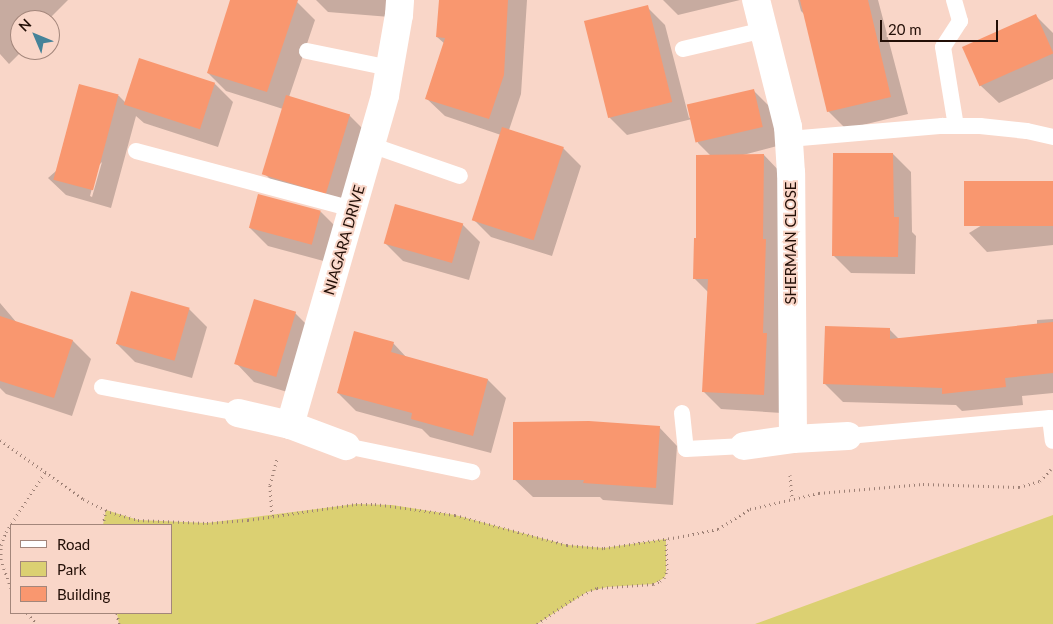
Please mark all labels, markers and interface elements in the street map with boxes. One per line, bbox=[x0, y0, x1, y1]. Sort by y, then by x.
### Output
north arrow bbox=[10, 10, 60, 60]
scale bar bbox=[883, 10, 1000, 42]
text: N bbox=[15, 15, 35, 35]
text: 20 m bbox=[888, 20, 922, 38]
street label: SHERMAN CLOSE bbox=[782, 181, 800, 305]
street label: NIAGARA DRIVE bbox=[320, 183, 368, 297]
legend bbox=[10, 524, 172, 614]
text: Road bbox=[57, 535, 90, 553]
text: Park bbox=[57, 560, 86, 578]
text: Building bbox=[57, 585, 110, 603]

